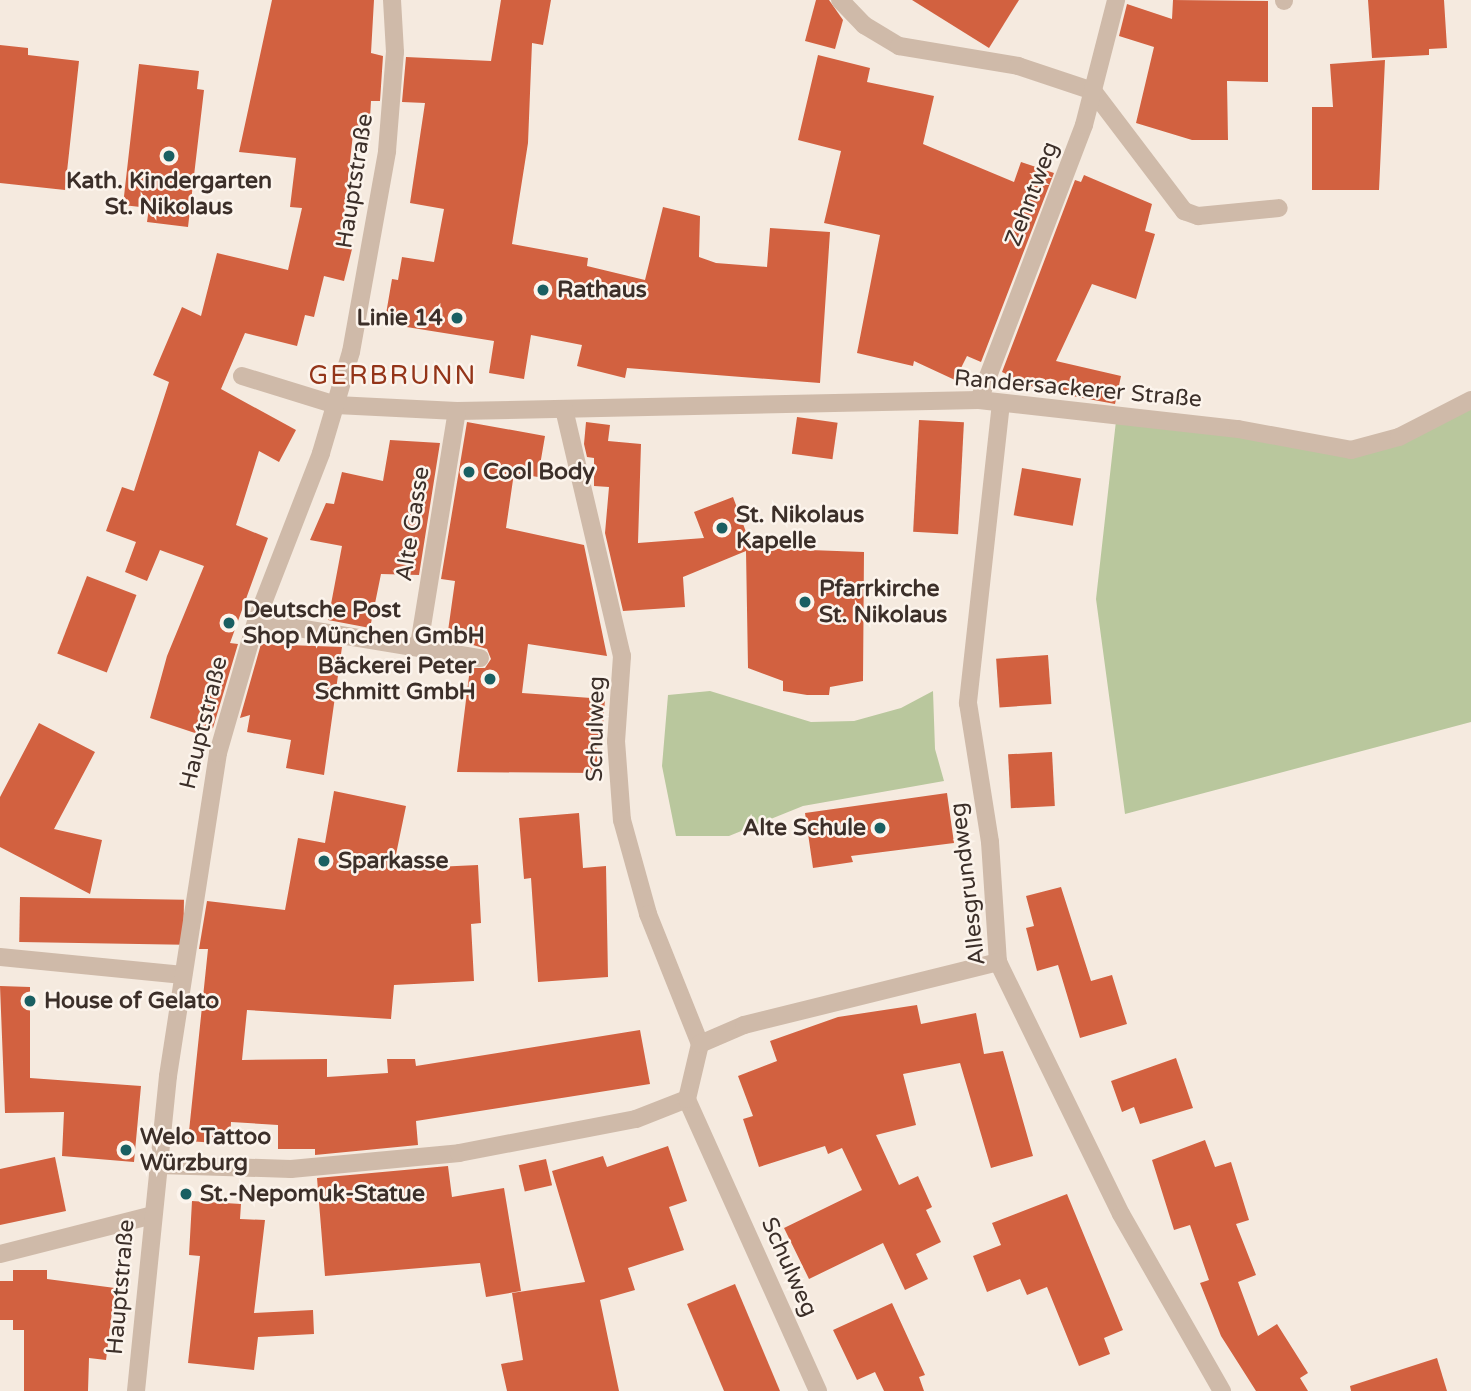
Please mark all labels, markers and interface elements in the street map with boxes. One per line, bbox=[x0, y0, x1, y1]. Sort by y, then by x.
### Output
street label: Hauptstraße bbox=[331, 112, 379, 250]
street label: Zehntweg bbox=[999, 138, 1065, 250]
marker: Kath. Kindergarten St. Nikolaus bbox=[161, 148, 177, 164]
place label: Kath. Kindergarten St. Nikolaus bbox=[66, 167, 272, 221]
place label: Rathaus bbox=[557, 276, 647, 304]
marker: Rathaus bbox=[535, 282, 551, 298]
place label: Linie 14 bbox=[356, 304, 443, 332]
marker: Linie 14 bbox=[449, 310, 465, 326]
district label: GERBRUNN bbox=[310, 360, 476, 392]
street label: Randersackerer Straße bbox=[953, 364, 1203, 414]
place label: Cool Body bbox=[483, 458, 595, 486]
marker: Cool Body bbox=[461, 464, 477, 480]
street label: Alte Gasse bbox=[390, 465, 436, 583]
place label: St. Nikolaus Kapelle bbox=[736, 501, 864, 555]
marker: St. Nikolaus Kapelle bbox=[714, 520, 730, 536]
place label: Pfarrkirche St. Nikolaus bbox=[819, 575, 947, 629]
marker: Pfarrkirche St. Nikolaus bbox=[797, 594, 813, 610]
place label: Deutsche Post Shop München GmbH bbox=[243, 596, 485, 650]
marker: Deutsche Post Shop München GmbH bbox=[221, 615, 237, 631]
place label: Bäckerei Peter Schmitt GmbH bbox=[315, 652, 476, 706]
street label: Hauptstraße bbox=[174, 654, 234, 792]
marker: Bäckerei Peter Schmitt GmbH bbox=[482, 671, 498, 687]
street label: Schulweg bbox=[581, 676, 611, 782]
street label: Allesgrundweg bbox=[944, 801, 992, 967]
place label: Alte Schule bbox=[743, 814, 866, 842]
marker: Alte Schule bbox=[872, 820, 888, 836]
place label: Sparkasse bbox=[338, 847, 449, 875]
marker: Sparkasse bbox=[316, 853, 332, 869]
place label: House of Gelato bbox=[44, 987, 219, 1015]
marker: House of Gelato bbox=[22, 993, 38, 1009]
place label: Welo Tattoo Würzburg bbox=[140, 1123, 271, 1177]
marker: Welo Tattoo Würzburg bbox=[118, 1142, 134, 1158]
place label: St.-Nepomuk-Statue bbox=[200, 1180, 425, 1208]
marker: St.-Nepomuk-Statue bbox=[178, 1186, 194, 1202]
street label: Schulweg bbox=[755, 1213, 823, 1321]
street label: Hauptstraße bbox=[101, 1218, 141, 1356]

